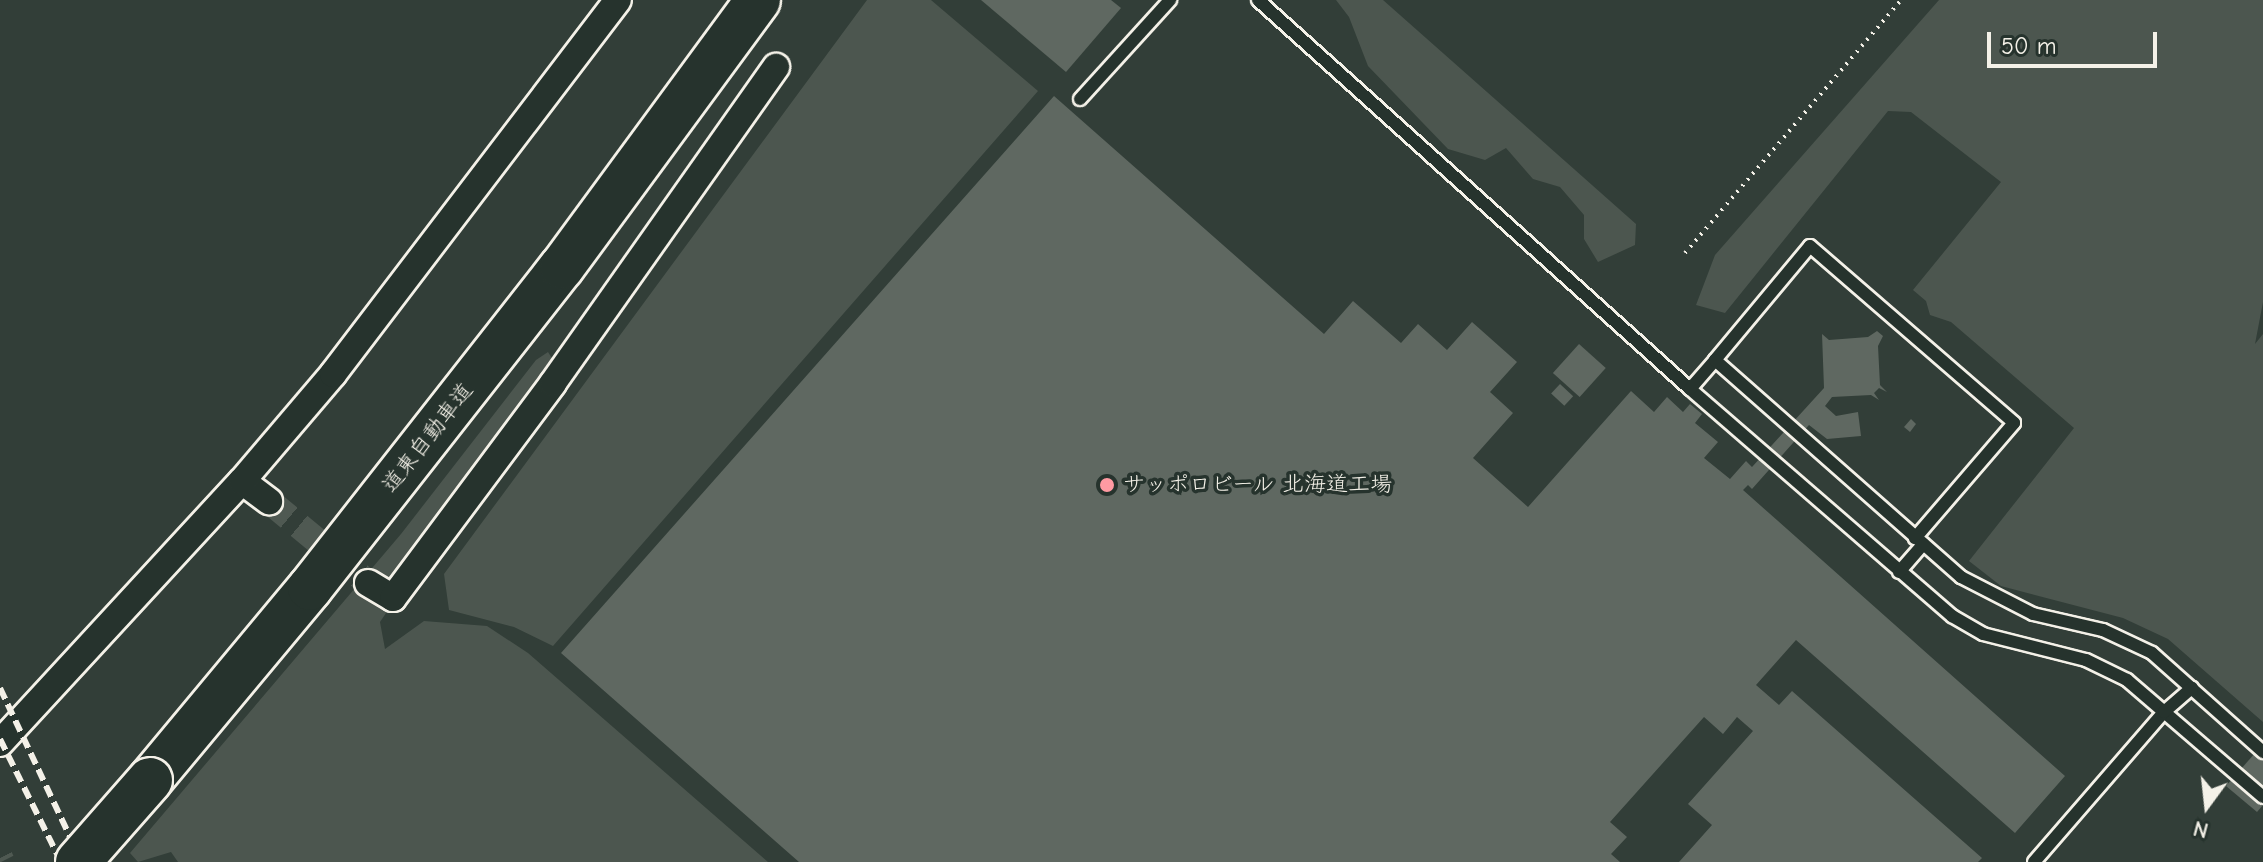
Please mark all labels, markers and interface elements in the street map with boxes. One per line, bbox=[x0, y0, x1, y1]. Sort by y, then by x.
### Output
scale bar bbox=[1991, 16, 2161, 66]
text: 50 m bbox=[2001, 32, 2057, 60]
street label: 道東自動車道 bbox=[377, 378, 479, 498]
place label: サッポロビール 北海道工場 bbox=[1123, 472, 1393, 498]
marker: サッポロビール 北海道工場 bbox=[1098, 476, 1116, 494]
north arrow bbox=[2167, 766, 2247, 846]
text: N bbox=[2190, 815, 2211, 844]

